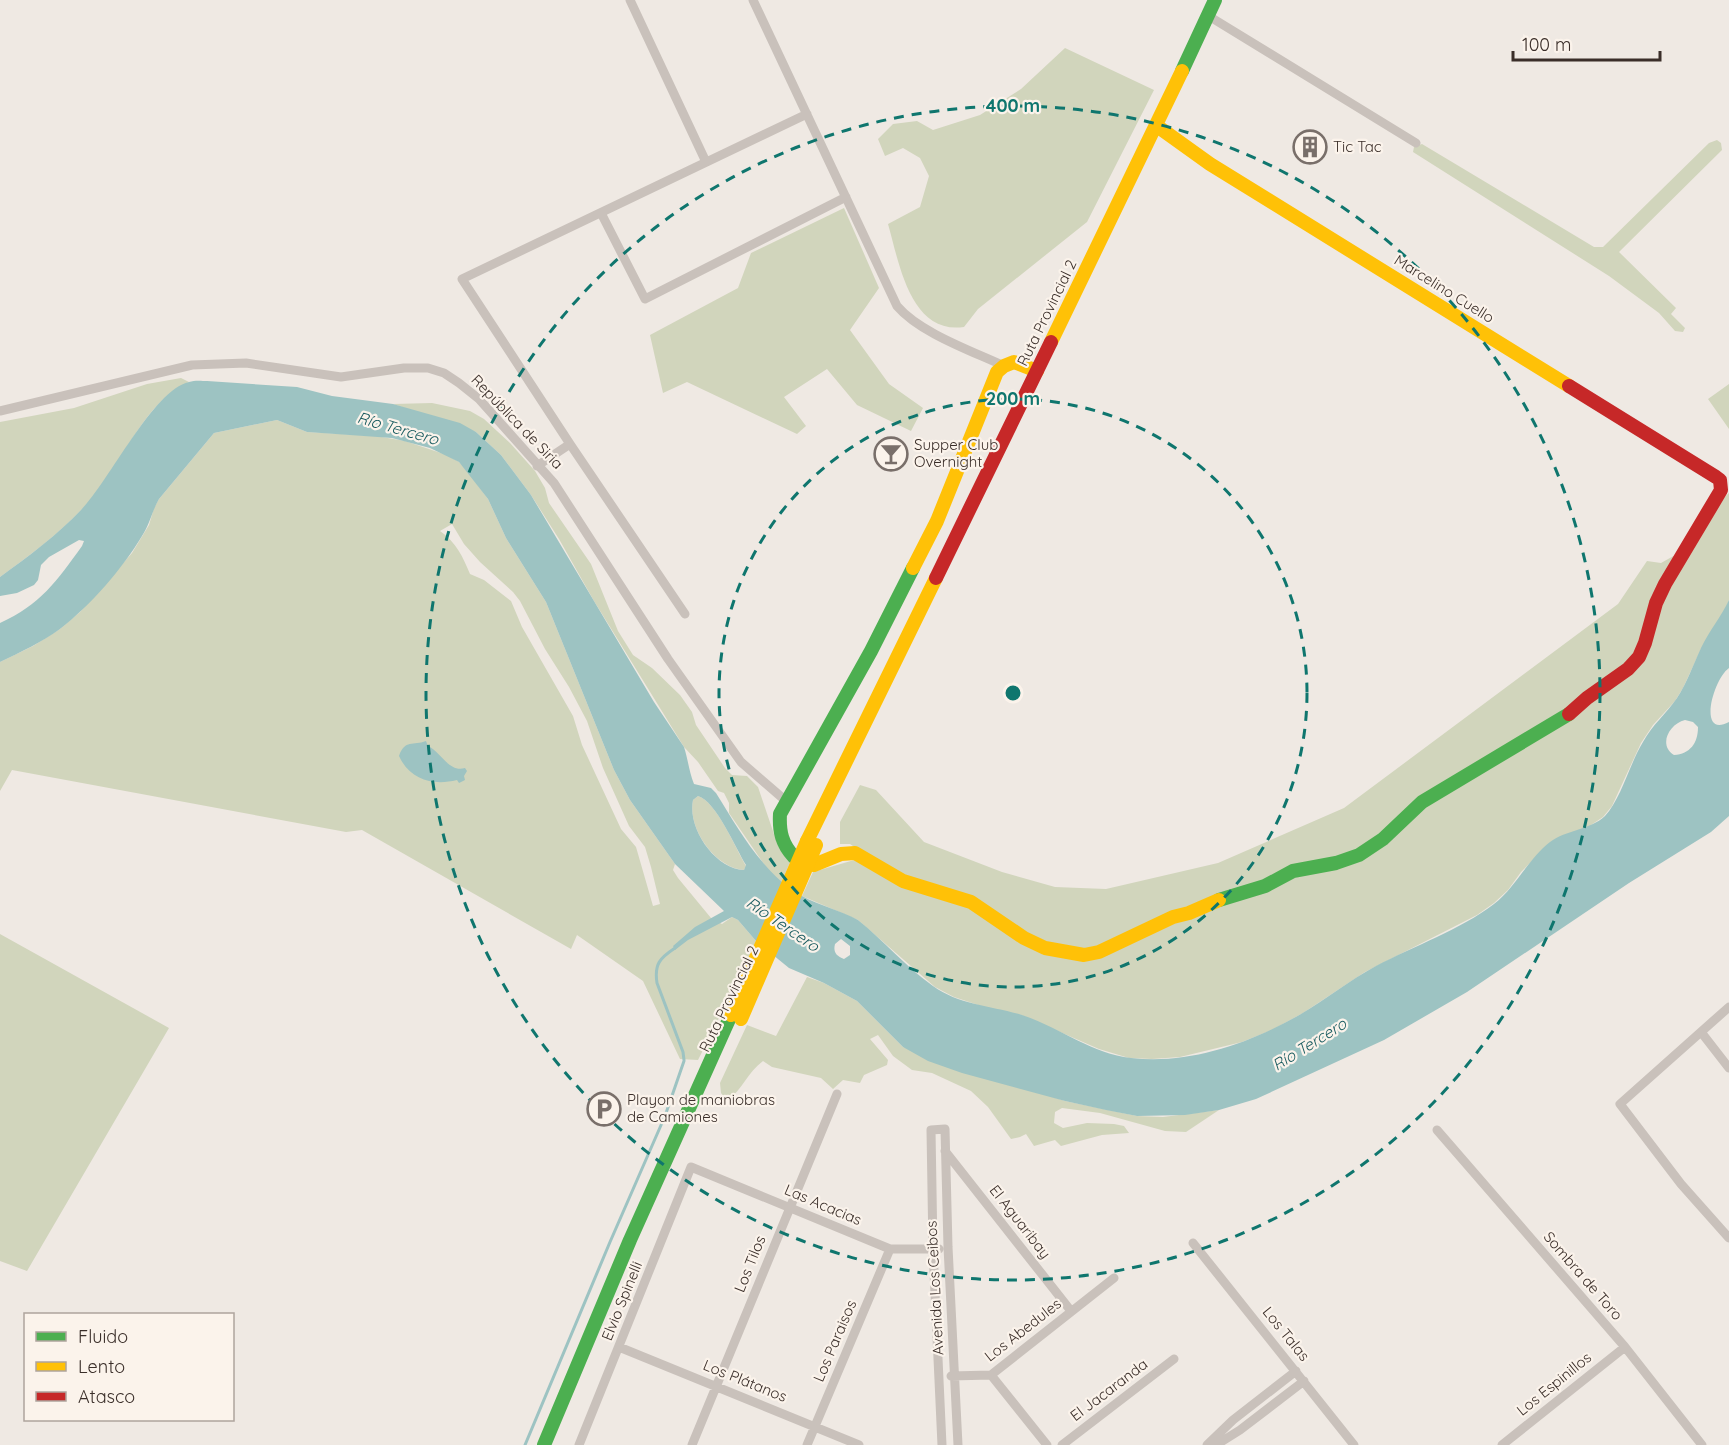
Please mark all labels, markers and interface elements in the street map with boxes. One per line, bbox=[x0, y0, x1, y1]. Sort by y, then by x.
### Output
scale bar bbox=[1513, 24, 1660, 62]
text: 100 m bbox=[1522, 33, 1571, 56]
text: 400 m bbox=[986, 94, 1040, 117]
building icon: Tic Tac bbox=[1292, 129, 1328, 165]
place label: Tic Tac bbox=[1333, 137, 1382, 156]
street label: Marcelino Cuello bbox=[1391, 250, 1498, 327]
street label: Ruta Provincial 2 bbox=[1013, 257, 1080, 369]
street label: República de Siria bbox=[467, 370, 567, 473]
text: 200 m bbox=[986, 387, 1040, 410]
water label: Río Tercero bbox=[355, 407, 442, 449]
place label: Supper Club Overnight bbox=[914, 435, 998, 471]
bar icon: Supper Club Overnight bbox=[873, 436, 909, 472]
centre of rings bbox=[1003, 683, 1023, 703]
water label: Río Tercero bbox=[743, 892, 824, 956]
street label: Ruta Provincial 2 bbox=[695, 943, 762, 1055]
water label: Río Tercero bbox=[1268, 1013, 1351, 1075]
place label: Playon de maniobras de Camiones bbox=[627, 1090, 775, 1126]
parking icon: Playon de maniobras de Camiones bbox=[586, 1091, 622, 1127]
street label: Las Acacias bbox=[782, 1180, 865, 1229]
street label: El Aguaribay bbox=[986, 1181, 1055, 1262]
street label: Avenida Los Ceibos bbox=[921, 1220, 948, 1356]
street label: Sombra de Toro bbox=[1540, 1227, 1627, 1324]
street label: Los Tilos bbox=[730, 1233, 770, 1295]
street label: Elvio Spinelli bbox=[597, 1258, 646, 1343]
street label: Los Abedules bbox=[981, 1294, 1065, 1365]
street label: Los Paraisos bbox=[809, 1297, 860, 1385]
street label: Los Talas bbox=[1259, 1303, 1314, 1365]
legend bbox=[24, 1313, 234, 1421]
text: Fluido bbox=[78, 1325, 128, 1348]
street label: Los Espinillos bbox=[1512, 1348, 1595, 1420]
street label: El Jacaranda bbox=[1066, 1354, 1151, 1425]
text: Lento bbox=[78, 1355, 125, 1378]
street label: Los Plátanos bbox=[701, 1355, 790, 1406]
text: Atasco bbox=[78, 1385, 135, 1408]

